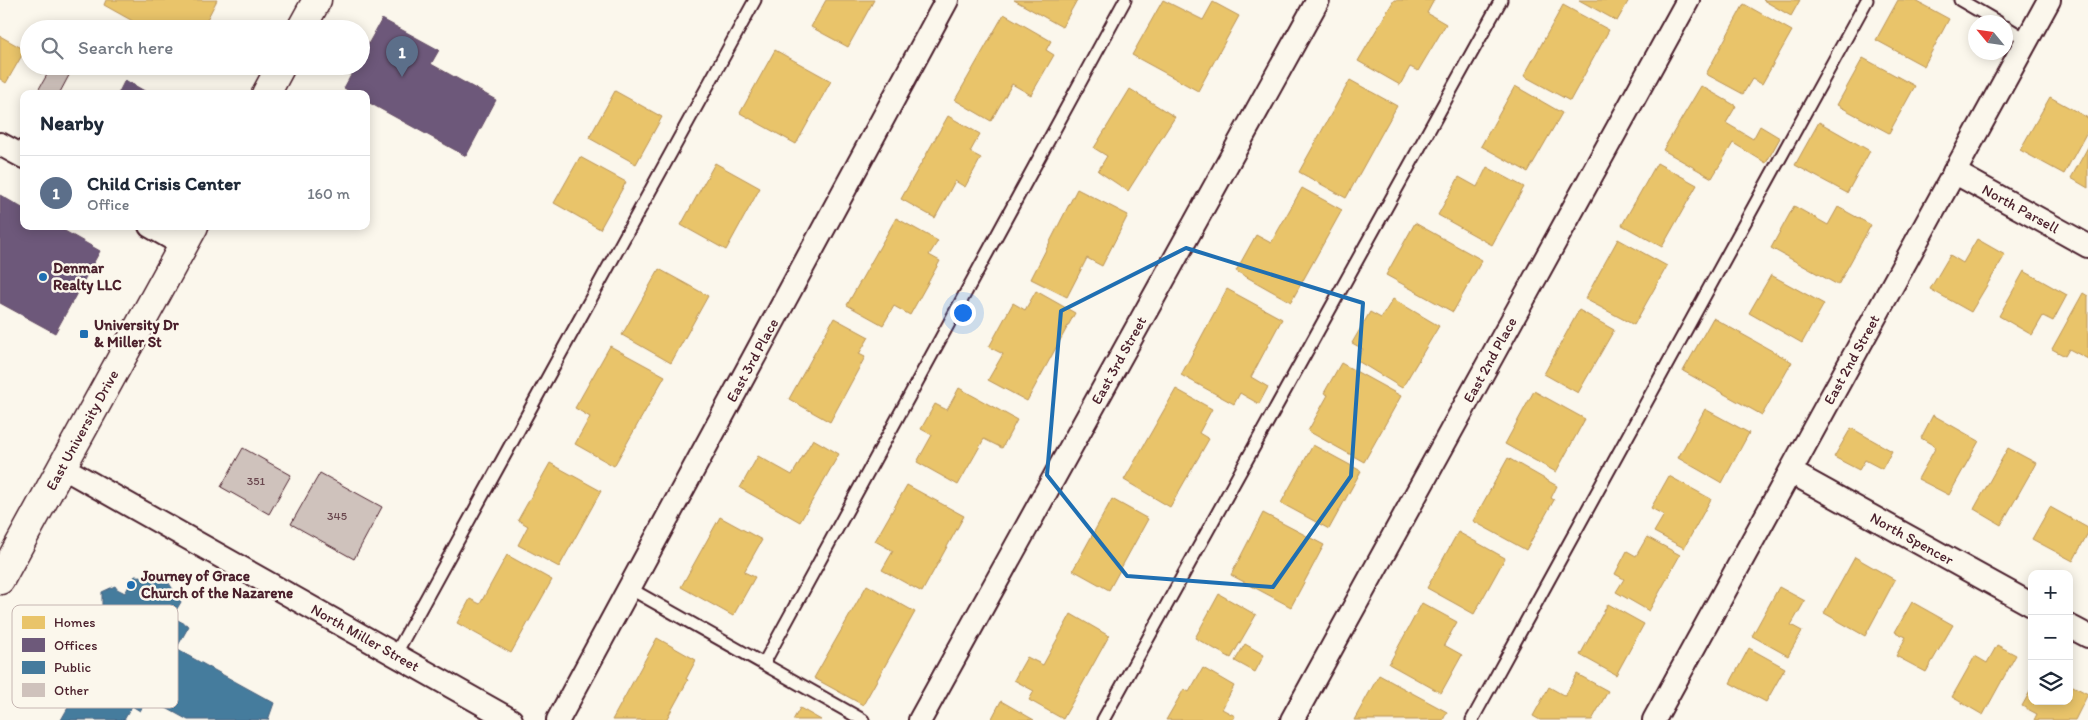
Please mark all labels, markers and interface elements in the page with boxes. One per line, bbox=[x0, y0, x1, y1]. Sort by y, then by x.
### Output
north arrow bbox=[1968, 15, 2013, 60]
search box bbox=[20, 20, 370, 75]
icon: search bbox=[38, 34, 66, 62]
text: Search here bbox=[78, 36, 173, 59]
pin: 1 bbox=[386, 36, 418, 77]
text: Nearby bbox=[40, 110, 104, 135]
text: Child Crisis Center bbox=[87, 172, 241, 195]
street label: North Parsell bbox=[1979, 180, 2063, 238]
text: 1 bbox=[52, 184, 60, 203]
text: 160 m bbox=[307, 184, 350, 203]
text: Office bbox=[87, 195, 129, 214]
place label: Denmar Realty LLC bbox=[53, 259, 122, 295]
marker: Denmar Realty LLC bbox=[37, 271, 49, 283]
your location bbox=[950, 300, 976, 326]
street label: East 2nd Street bbox=[1820, 311, 1884, 408]
street label: East 3rd Street bbox=[1087, 313, 1150, 407]
street label: East 2nd Place bbox=[1459, 314, 1521, 406]
street label: East 3rd Place bbox=[723, 315, 782, 405]
place label: University Dr & Miller St bbox=[94, 316, 180, 351]
marker: University Dr & Miller St bbox=[78, 328, 90, 340]
street label: East University Drive bbox=[42, 367, 122, 493]
house number: 351 bbox=[247, 474, 266, 488]
street label: North Spencer bbox=[1867, 508, 1957, 569]
house number: 345 bbox=[327, 509, 347, 523]
place label: Journey of Grace Church of the Nazarene bbox=[140, 567, 293, 602]
map controls bbox=[2028, 570, 2073, 705]
button: + bbox=[2028, 570, 2073, 615]
marker: Journey of Grace Church of the Nazarene bbox=[125, 579, 137, 591]
street label: North Miller Street bbox=[308, 600, 423, 676]
legend bbox=[12, 605, 178, 708]
text: Homes bbox=[54, 614, 96, 631]
button: − bbox=[2028, 615, 2073, 660]
text: Offices bbox=[54, 637, 97, 654]
text: Public bbox=[54, 659, 92, 676]
button: layers bbox=[2028, 660, 2073, 705]
text: Other bbox=[54, 682, 89, 699]

